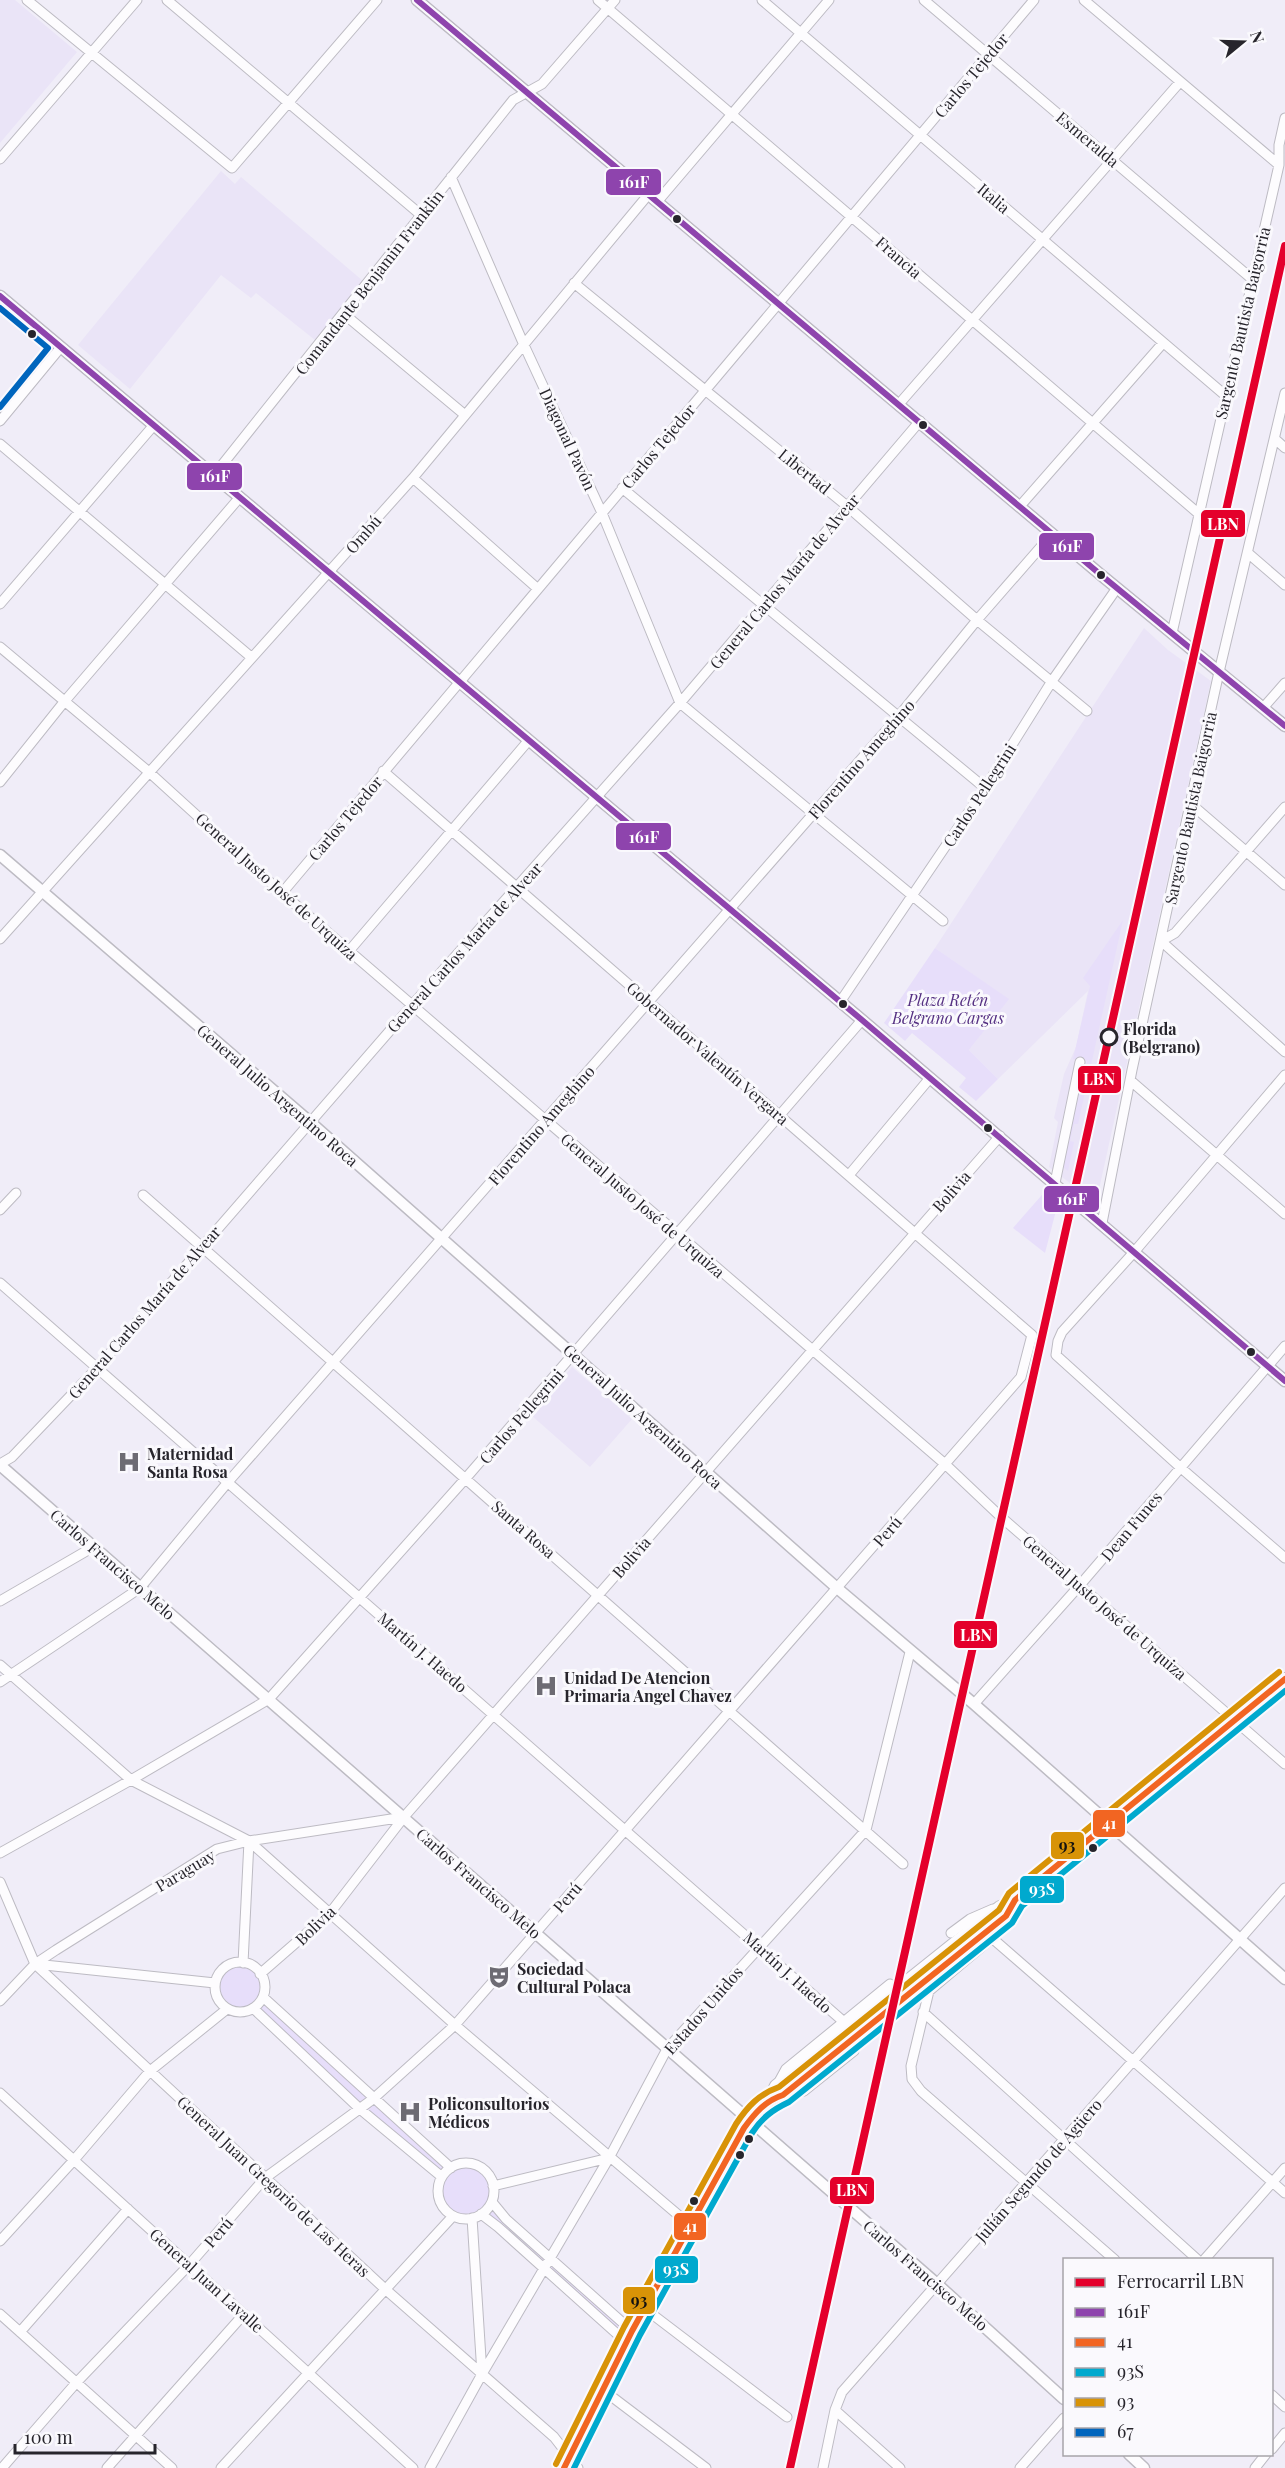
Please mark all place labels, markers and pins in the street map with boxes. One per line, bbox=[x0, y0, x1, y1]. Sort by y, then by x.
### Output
unlabelled marker bbox=[671, 213, 683, 225]
unlabelled marker bbox=[26, 328, 38, 340]
unlabelled marker bbox=[917, 419, 929, 431]
unlabelled marker bbox=[1095, 569, 1107, 581]
unlabelled marker bbox=[837, 998, 849, 1010]
place label: Florida (Belgrano) bbox=[1123, 1018, 1200, 1057]
marker: Florida (Belgrano) bbox=[1100, 1028, 1118, 1046]
unlabelled marker bbox=[982, 1122, 994, 1134]
unlabelled marker bbox=[1245, 1346, 1257, 1358]
place label: Maternidad Santa Rosa bbox=[147, 1443, 234, 1482]
hospital icon: Maternidad Santa Rosa bbox=[116, 1449, 142, 1475]
place label: Unidad De Atencion Primaria Angel Chavez bbox=[564, 1667, 732, 1706]
hospital icon: Unidad De Atencion Primaria Angel Chavez bbox=[533, 1673, 559, 1699]
unlabelled marker bbox=[1087, 1842, 1099, 1854]
place label: Sociedad Cultural Polaca bbox=[517, 1958, 632, 1997]
theatre icon: Sociedad Cultural Polaca bbox=[486, 1964, 512, 1990]
place label: Policonsultorios Médicos bbox=[428, 2093, 549, 2132]
hospital icon: Policonsultorios Médicos bbox=[397, 2099, 423, 2125]
unlabelled marker bbox=[743, 2133, 755, 2145]
unlabelled marker bbox=[734, 2149, 746, 2161]
unlabelled marker bbox=[688, 2195, 700, 2207]

